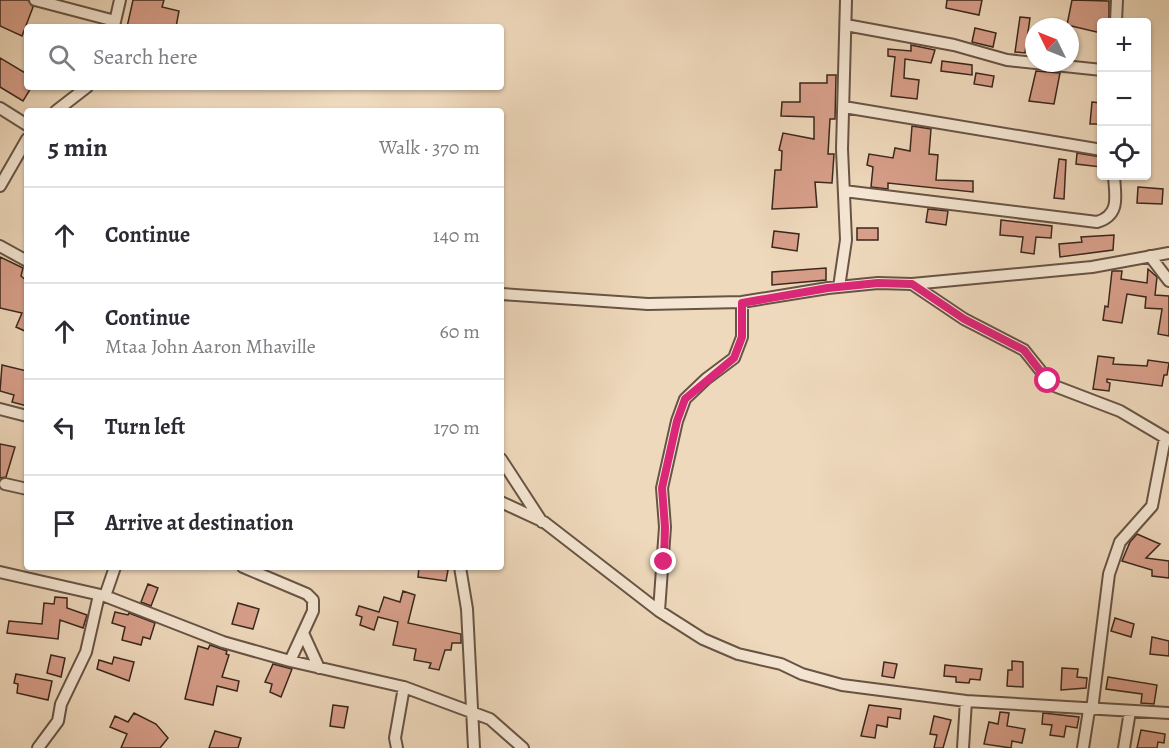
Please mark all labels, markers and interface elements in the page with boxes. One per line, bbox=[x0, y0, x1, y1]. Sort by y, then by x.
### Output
north arrow bbox=[1025, 18, 1079, 72]
map controls bbox=[1097, 18, 1151, 180]
button: + bbox=[1097, 18, 1151, 72]
search box bbox=[24, 24, 504, 90]
icon: search bbox=[45, 41, 78, 74]
text: Search here bbox=[93, 42, 198, 72]
button: − bbox=[1097, 72, 1151, 126]
button: locate bbox=[1097, 126, 1151, 180]
text: 5 min bbox=[48, 130, 108, 165]
text: Walk · 370 m bbox=[379, 134, 480, 161]
icon: ahead bbox=[48, 219, 81, 252]
text: Continue bbox=[105, 220, 190, 250]
text: 140 m bbox=[433, 222, 480, 249]
text: Continue bbox=[105, 303, 190, 333]
icon: ahead bbox=[48, 315, 81, 348]
text: 60 m bbox=[440, 318, 480, 345]
text: Mtaa John Aaron Mhaville bbox=[105, 333, 316, 360]
route start bbox=[1034, 367, 1060, 393]
icon: left bbox=[48, 411, 81, 444]
text: Turn left bbox=[105, 412, 185, 442]
text: 170 m bbox=[434, 414, 480, 441]
icon: arrive bbox=[48, 507, 81, 540]
text: Arrive at destination bbox=[105, 508, 294, 538]
route end bbox=[650, 548, 676, 574]

